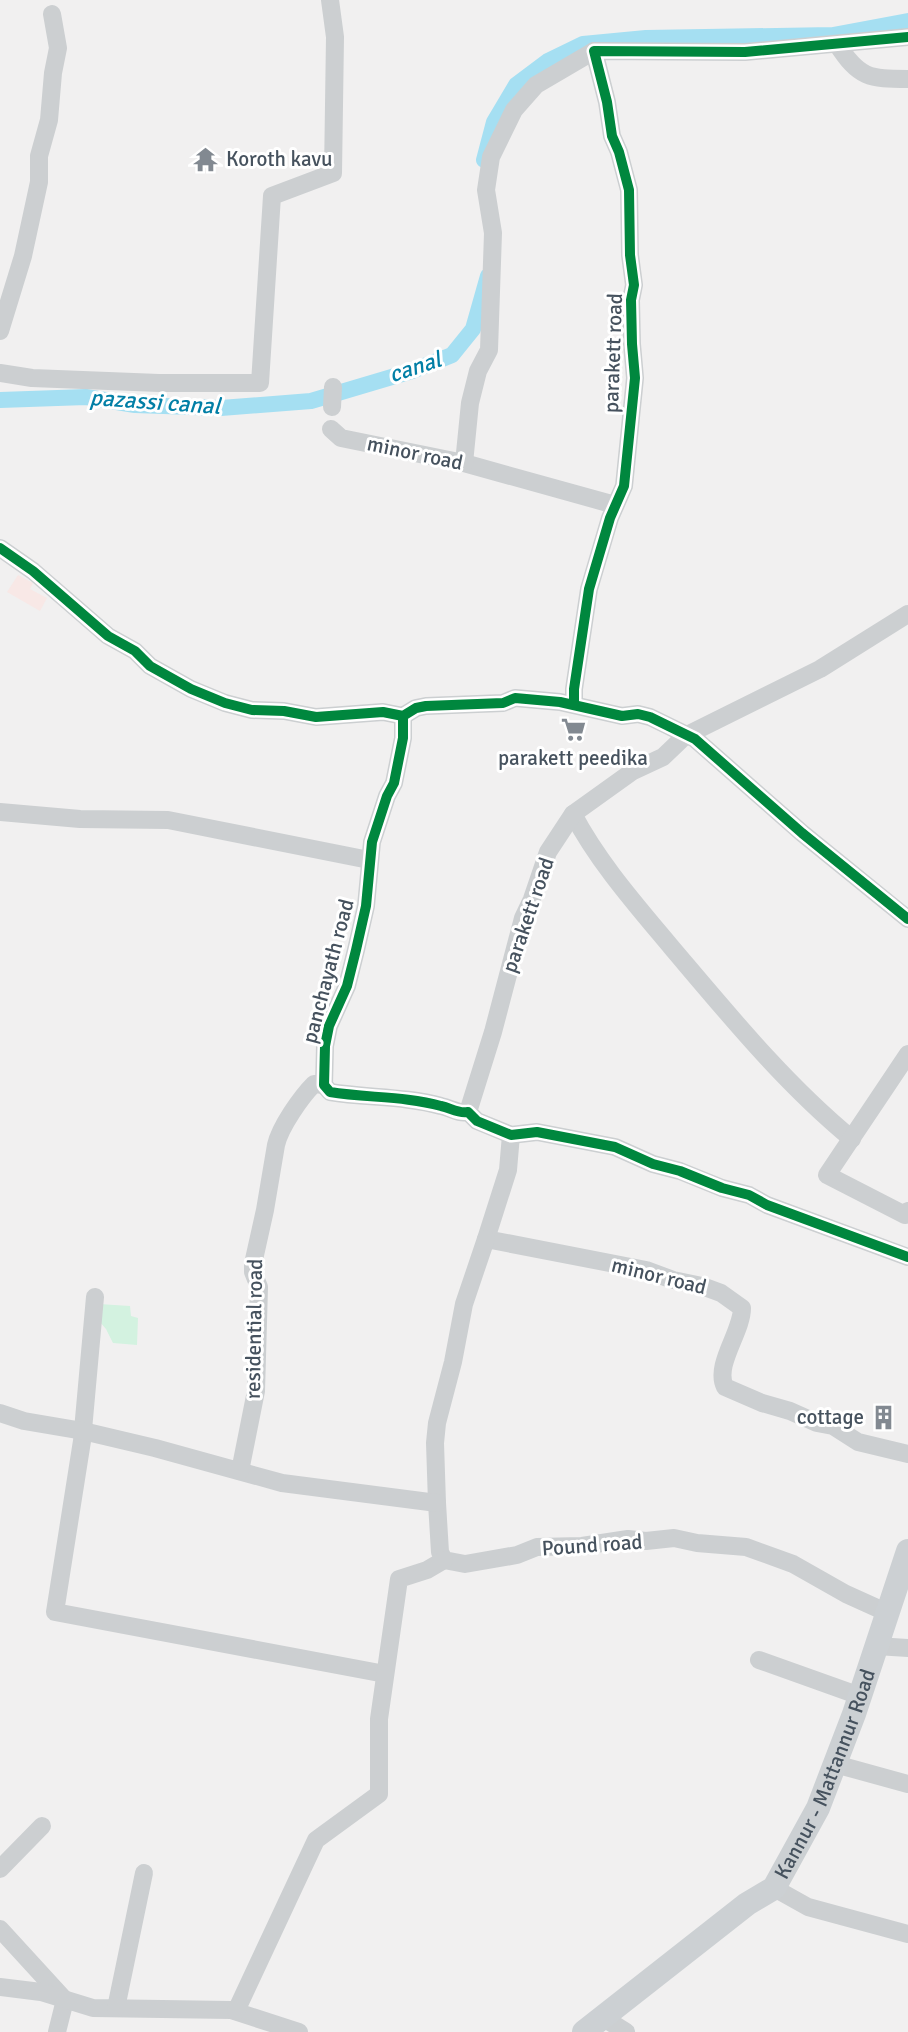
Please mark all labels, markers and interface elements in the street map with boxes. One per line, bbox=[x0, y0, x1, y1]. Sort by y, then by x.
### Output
temple icon: Koroth kavu bbox=[192, 145, 220, 173]
place label: Koroth kavu bbox=[226, 146, 332, 172]
street label: parakett road bbox=[598, 293, 628, 413]
water label: canal bbox=[385, 344, 447, 389]
water label: pazassi canal bbox=[89, 383, 223, 421]
street label: minor road bbox=[365, 430, 465, 476]
supermarket icon: parakett peedika bbox=[559, 715, 587, 743]
place label: parakett peedika bbox=[498, 745, 648, 771]
street label: parakett road bbox=[496, 854, 560, 976]
street label: panchayath road bbox=[296, 896, 360, 1046]
street label: minor road bbox=[609, 1252, 709, 1300]
street label: residential road bbox=[240, 1259, 268, 1399]
building icon: cottage bbox=[870, 1403, 898, 1431]
place label: cottage bbox=[797, 1404, 864, 1430]
street label: Pound road bbox=[541, 1529, 643, 1561]
street label: Kannur - Mattannur Road bbox=[768, 1666, 881, 1884]

